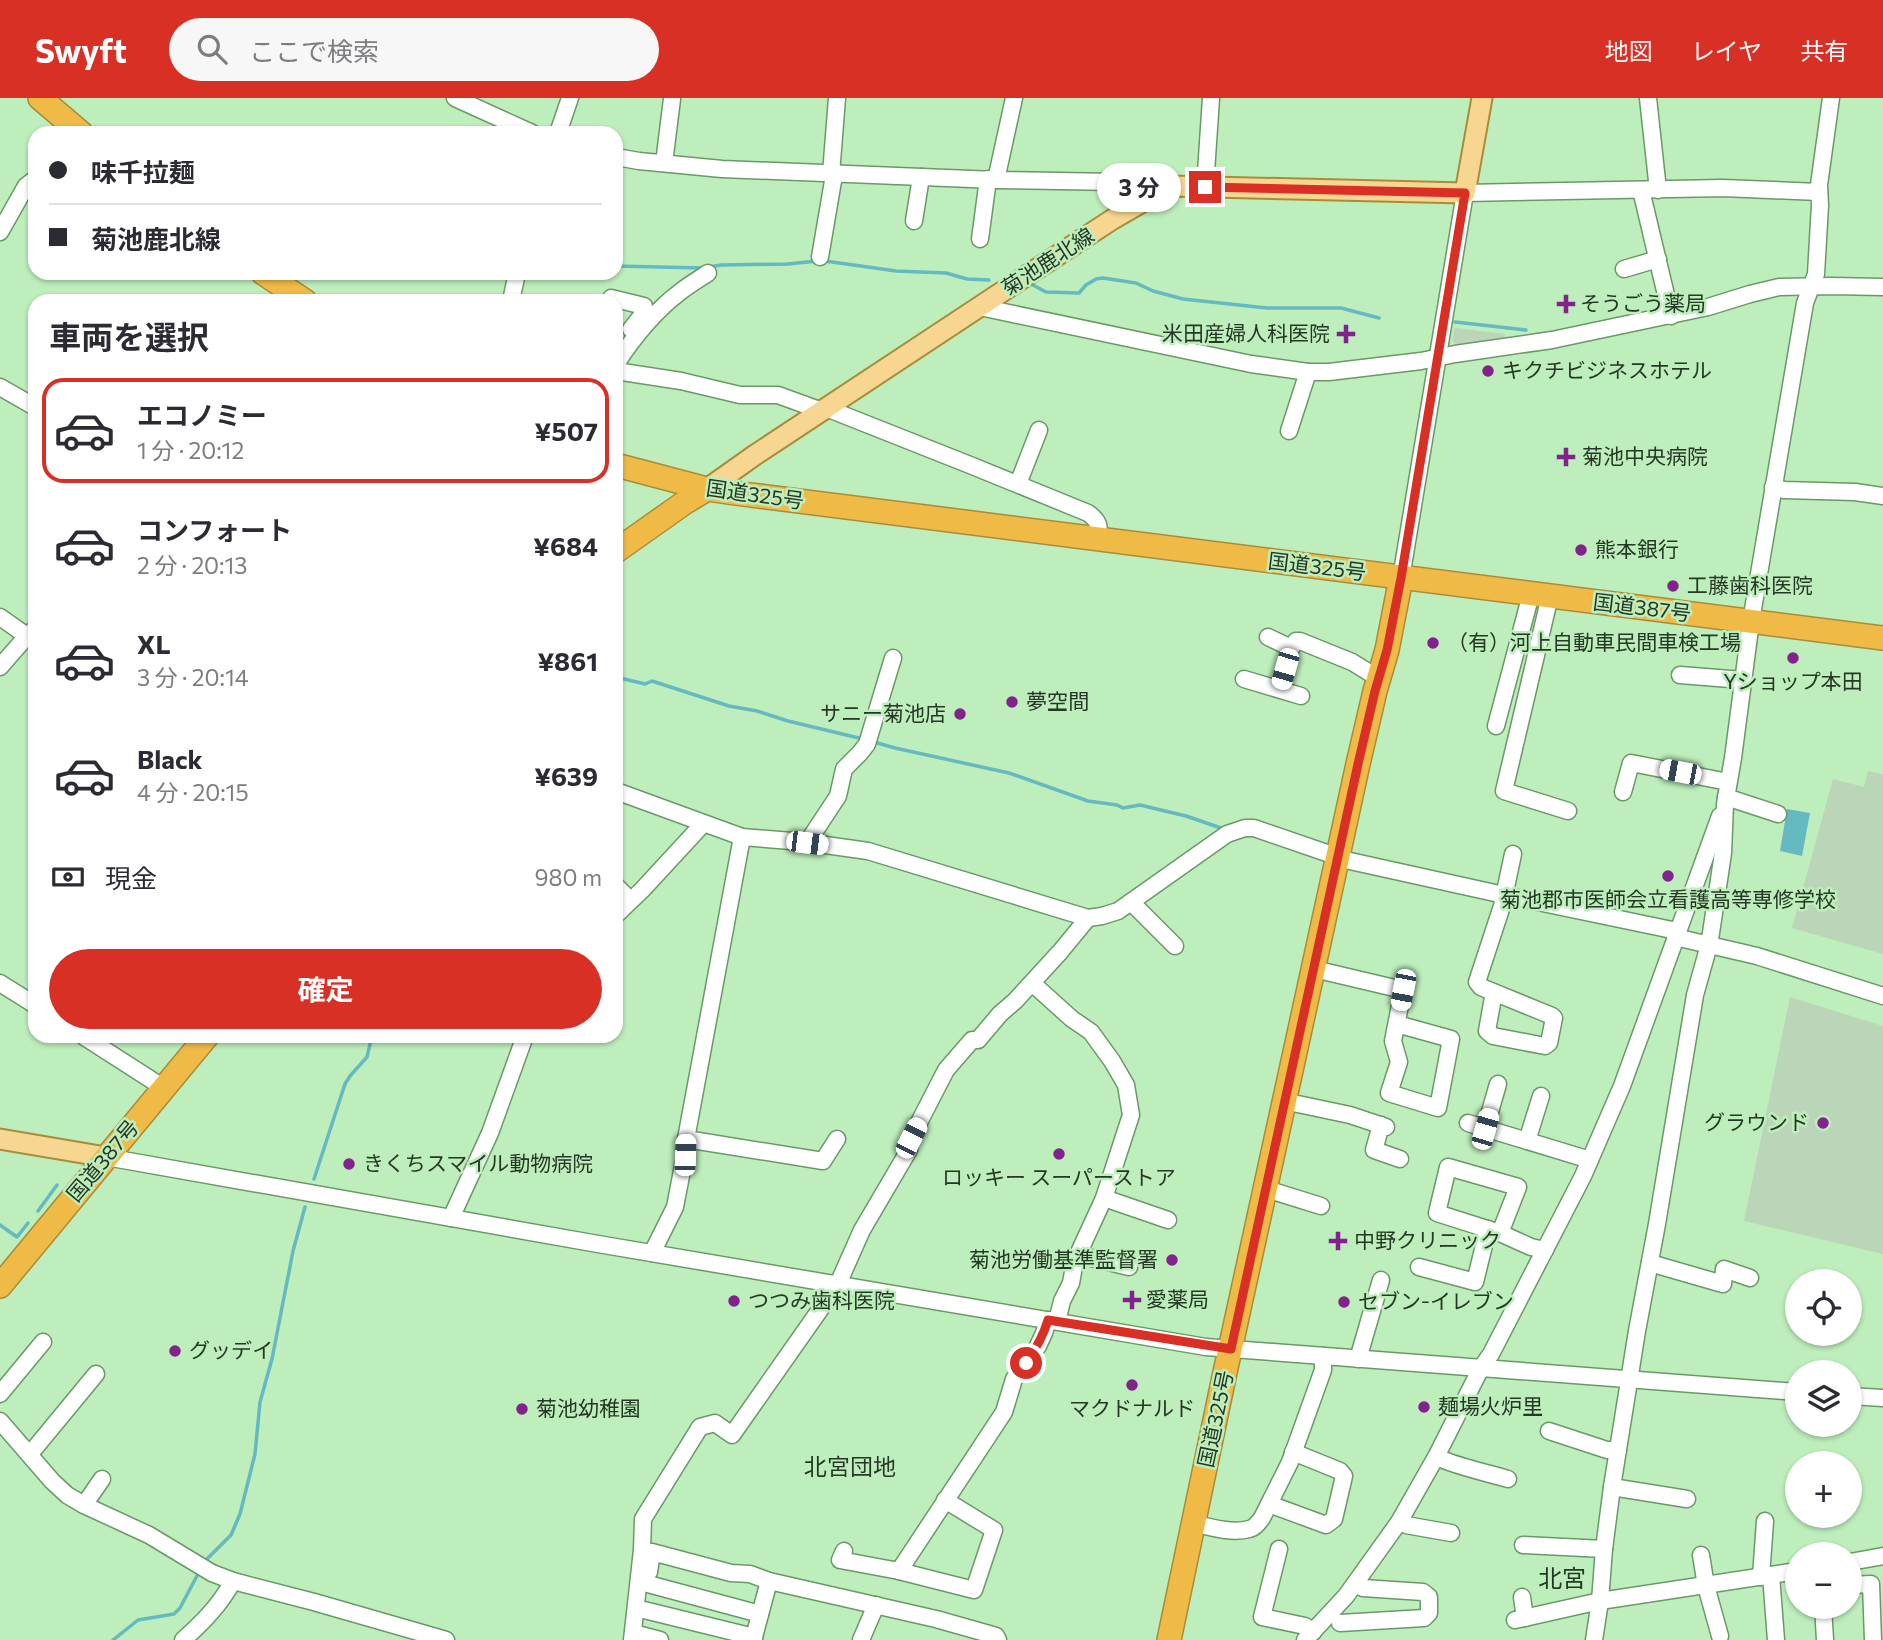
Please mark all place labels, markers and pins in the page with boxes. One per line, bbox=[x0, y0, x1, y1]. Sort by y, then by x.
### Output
place label: そうごう薬局 bbox=[1580, 290, 1706, 315]
marker: そうごう薬局 bbox=[1558, 296, 1574, 312]
place label: 米田産婦人科医院 bbox=[1162, 320, 1330, 345]
marker: 米田産婦人科医院 bbox=[1336, 324, 1356, 344]
place label: キクチビジネスホテル bbox=[1502, 357, 1712, 382]
marker: キクチビジネスホテル bbox=[1480, 363, 1496, 379]
place label: 菊池中央病院 bbox=[1582, 443, 1708, 468]
marker: 菊池中央病院 bbox=[1556, 447, 1576, 467]
place label: 熊本銀行 bbox=[1595, 536, 1679, 561]
marker: 熊本銀行 bbox=[1573, 542, 1589, 558]
place label: 工藤歯科医院 bbox=[1687, 572, 1813, 597]
marker: 工藤歯科医院 bbox=[1665, 578, 1681, 594]
place label: （有）河上自動車民間車検工場 bbox=[1447, 629, 1741, 654]
marker: （有）河上自動車民間車検工場 bbox=[1425, 635, 1441, 651]
marker: Yショップ本田 bbox=[1785, 650, 1801, 666]
place label: Yショップ本田 bbox=[1723, 668, 1863, 693]
place label: 夢空間 bbox=[1026, 688, 1089, 713]
marker: 夢空間 bbox=[1004, 694, 1020, 710]
place label: サニー菊池店 bbox=[820, 700, 946, 725]
marker: サニー菊池店 bbox=[952, 706, 968, 722]
marker: 菊池郡市医師会立看護高等専修学校 bbox=[1660, 868, 1676, 884]
place label: 菊池郡市医師会立看護高等専修学校 bbox=[1500, 886, 1836, 911]
place label: グラウンド bbox=[1704, 1109, 1809, 1134]
marker: グラウンド bbox=[1815, 1115, 1831, 1131]
marker: ロッキー スーパーストア bbox=[1051, 1146, 1067, 1162]
place label: きくちスマイル動物病院 bbox=[363, 1150, 593, 1175]
marker: きくちスマイル動物病院 bbox=[341, 1156, 357, 1172]
place label: ロッキー スーパーストア bbox=[942, 1164, 1176, 1189]
place label: 中野クリニック bbox=[1354, 1227, 1501, 1252]
marker: 中野クリニック bbox=[1328, 1231, 1348, 1251]
place label: 菊池労働基準監督署 bbox=[969, 1246, 1158, 1271]
marker: 菊池労働基準監督署 bbox=[1164, 1252, 1180, 1268]
place label: 愛薬局 bbox=[1146, 1286, 1209, 1311]
place label: つつみ歯科医院 bbox=[748, 1287, 895, 1312]
place label: セブン-イレブン bbox=[1358, 1288, 1514, 1313]
marker: 愛薬局 bbox=[1124, 1292, 1140, 1308]
marker: つつみ歯科医院 bbox=[726, 1293, 742, 1309]
marker: セブン-イレブン bbox=[1336, 1294, 1352, 1310]
place label: グッデイ bbox=[189, 1337, 273, 1362]
marker: グッデイ bbox=[167, 1343, 183, 1359]
marker: マクドナルド bbox=[1124, 1377, 1140, 1393]
place label: 麺場火炉里 bbox=[1438, 1393, 1543, 1418]
place label: 菊池幼稚園 bbox=[536, 1395, 641, 1420]
place label: マクドナルド bbox=[1069, 1395, 1195, 1420]
marker: 麺場火炉里 bbox=[1416, 1399, 1432, 1415]
marker: 菊池幼稚園 bbox=[514, 1401, 530, 1417]

